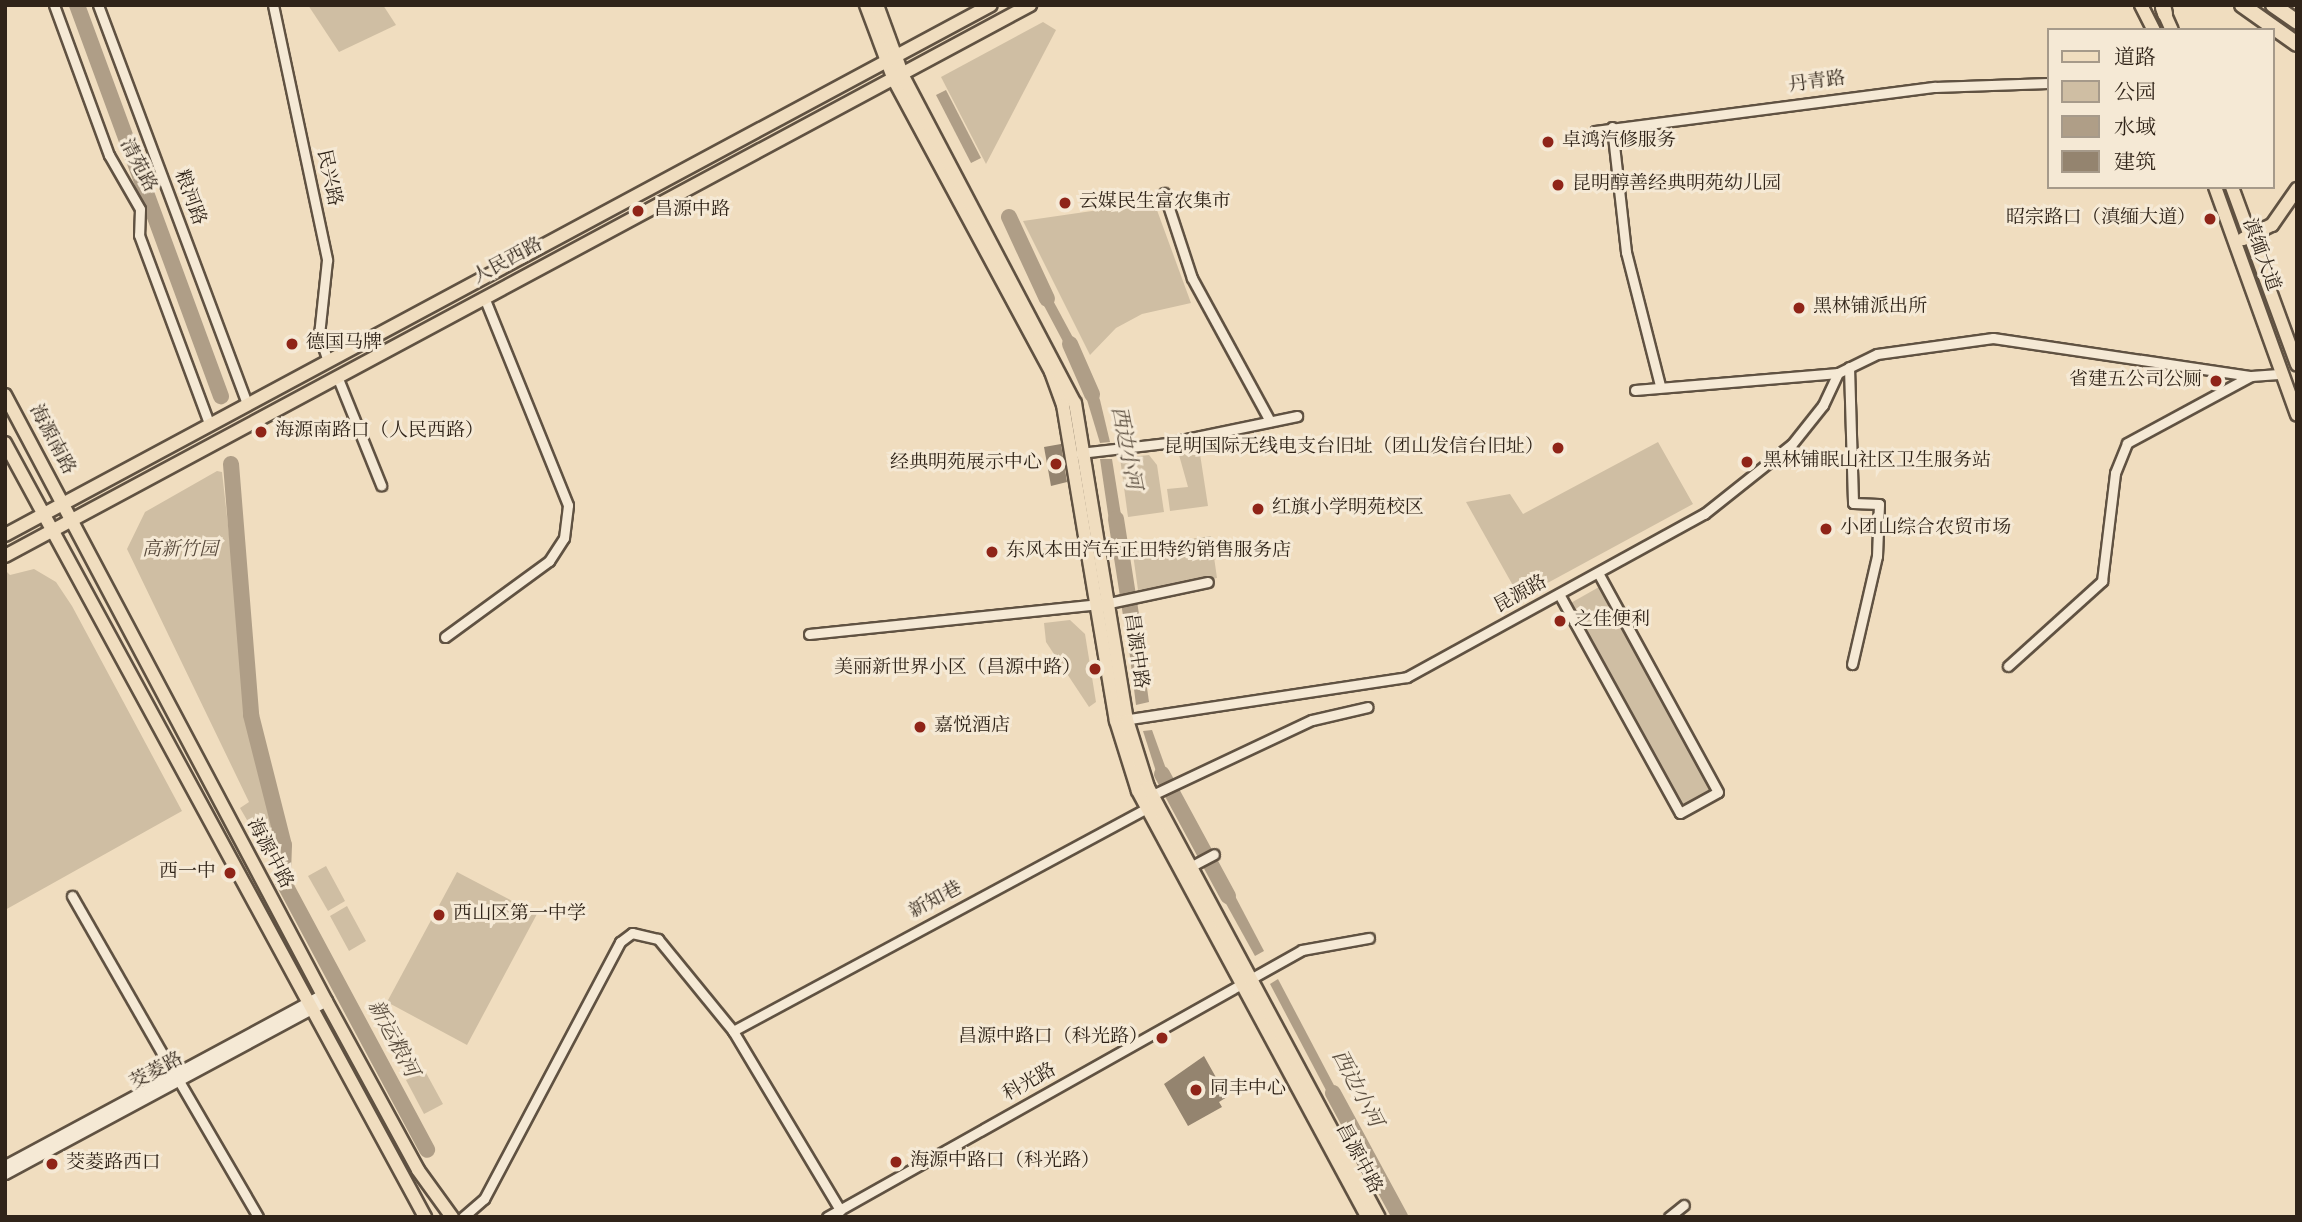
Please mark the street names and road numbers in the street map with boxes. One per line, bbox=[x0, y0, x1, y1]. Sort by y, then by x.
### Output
street label: 丹青路 bbox=[1787, 68, 1847, 98]
street label: 清苑路 bbox=[114, 135, 160, 197]
street label: 民兴路 bbox=[311, 148, 345, 208]
street label: 粮河路 bbox=[169, 167, 209, 229]
street label: 滇缅大道 bbox=[2236, 215, 2284, 295]
street label: 人民西路 bbox=[469, 234, 547, 290]
street label: 海源南路 bbox=[23, 401, 79, 479]
street label: 昆源路 bbox=[1491, 571, 1551, 619]
street label: 昌源中路 bbox=[1118, 612, 1152, 690]
street label: 海源中路 bbox=[241, 815, 297, 893]
street label: 新知巷 bbox=[905, 878, 967, 924]
street label: 茭菱路 bbox=[126, 1049, 188, 1095]
street label: 科光路 bbox=[1000, 1059, 1060, 1107]
street label: 昌源中路 bbox=[1330, 1120, 1386, 1198]

